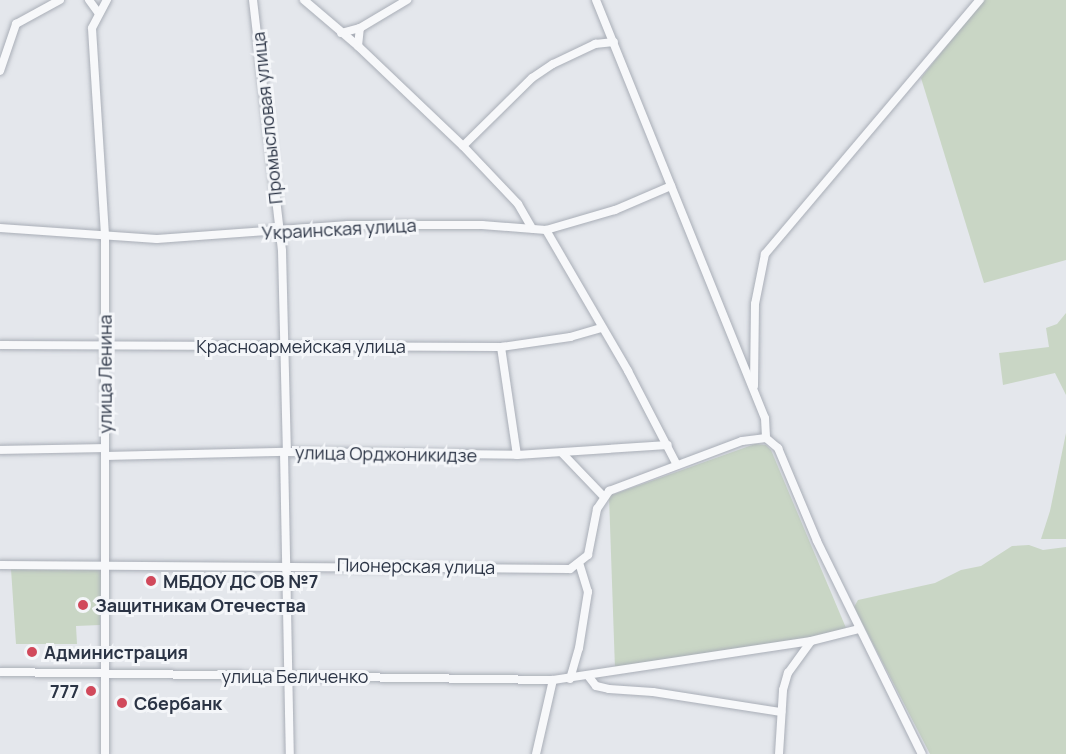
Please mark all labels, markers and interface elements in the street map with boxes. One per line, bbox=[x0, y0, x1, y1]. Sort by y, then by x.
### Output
street label: Промысловая улица bbox=[247, 31, 287, 205]
street label: Украинская улица bbox=[261, 214, 417, 244]
street label: улица Ленина bbox=[94, 314, 116, 434]
street label: Красноармейская улица bbox=[196, 335, 406, 357]
street label: улица Орджоникидзе bbox=[295, 442, 477, 466]
street label: Пионерская улица bbox=[337, 554, 495, 578]
place label: МБДОУ ДС ОВ №7 bbox=[163, 570, 319, 592]
marker: МБДОУ ДС ОВ №7 bbox=[144, 574, 158, 588]
place label: Защитникам Отечества bbox=[95, 594, 306, 616]
marker: Защитникам Отечества bbox=[76, 598, 90, 612]
place label: Администрация bbox=[44, 641, 188, 663]
marker: Администрация bbox=[25, 645, 39, 659]
street label: улица Беличенко bbox=[222, 665, 368, 687]
place label: 777 bbox=[50, 680, 79, 702]
marker: 777 bbox=[84, 684, 98, 698]
place label: Сбербанк bbox=[134, 692, 222, 714]
marker: Сбербанк bbox=[115, 696, 129, 710]

